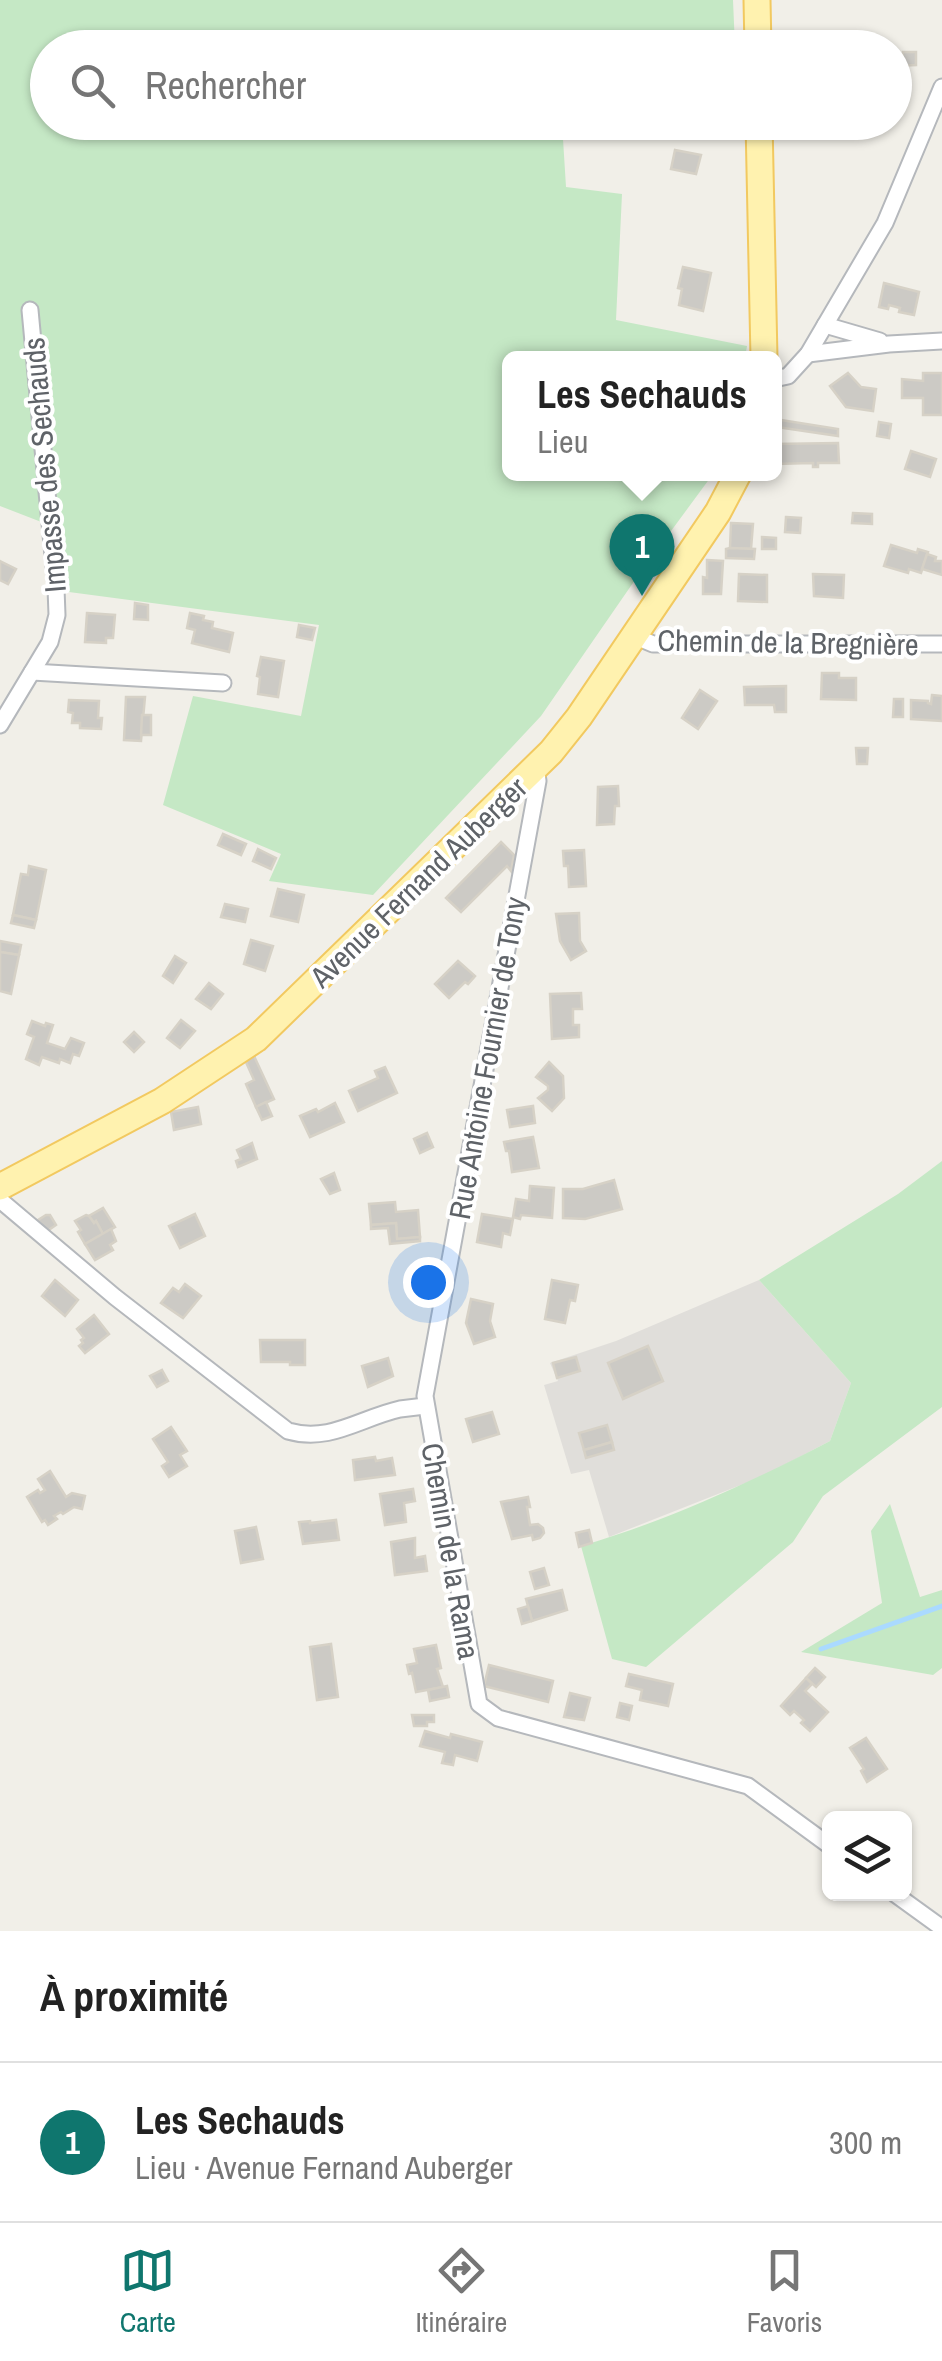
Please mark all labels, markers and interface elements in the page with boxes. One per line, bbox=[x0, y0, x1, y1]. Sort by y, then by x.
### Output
search box bbox=[30, 30, 912, 140]
icon: search bbox=[65, 58, 120, 113]
text: Rechercher bbox=[145, 60, 306, 111]
street label: Impasse des Sechauds bbox=[13, 336, 75, 594]
popup bbox=[502, 351, 782, 481]
text: Les Sechauds bbox=[537, 369, 747, 420]
text: Lieu bbox=[537, 420, 588, 463]
pin: 1 bbox=[610, 514, 674, 596]
street label: Chemin de la Bregnière bbox=[657, 620, 919, 664]
street label: Avenue Fernand Auberger bbox=[300, 767, 536, 997]
street label: Rue Antoine Fournier de Tony bbox=[439, 893, 535, 1222]
your location bbox=[403, 1257, 454, 1308]
street label: Chemin de la Rama bbox=[412, 1440, 490, 1663]
map controls bbox=[822, 1811, 912, 1901]
button: layers bbox=[822, 1811, 912, 1901]
text: À proximité bbox=[40, 1968, 228, 2024]
text: Les Sechauds bbox=[135, 2095, 345, 2146]
text: 1 bbox=[65, 2121, 80, 2164]
text: 300 m bbox=[829, 2121, 902, 2164]
text: Lieu · Avenue Fernand Auberger bbox=[135, 2146, 513, 2189]
tab: Carte bbox=[120, 2243, 176, 2341]
tab: Itinéraire bbox=[415, 2243, 507, 2341]
tab: Favoris bbox=[747, 2243, 822, 2341]

